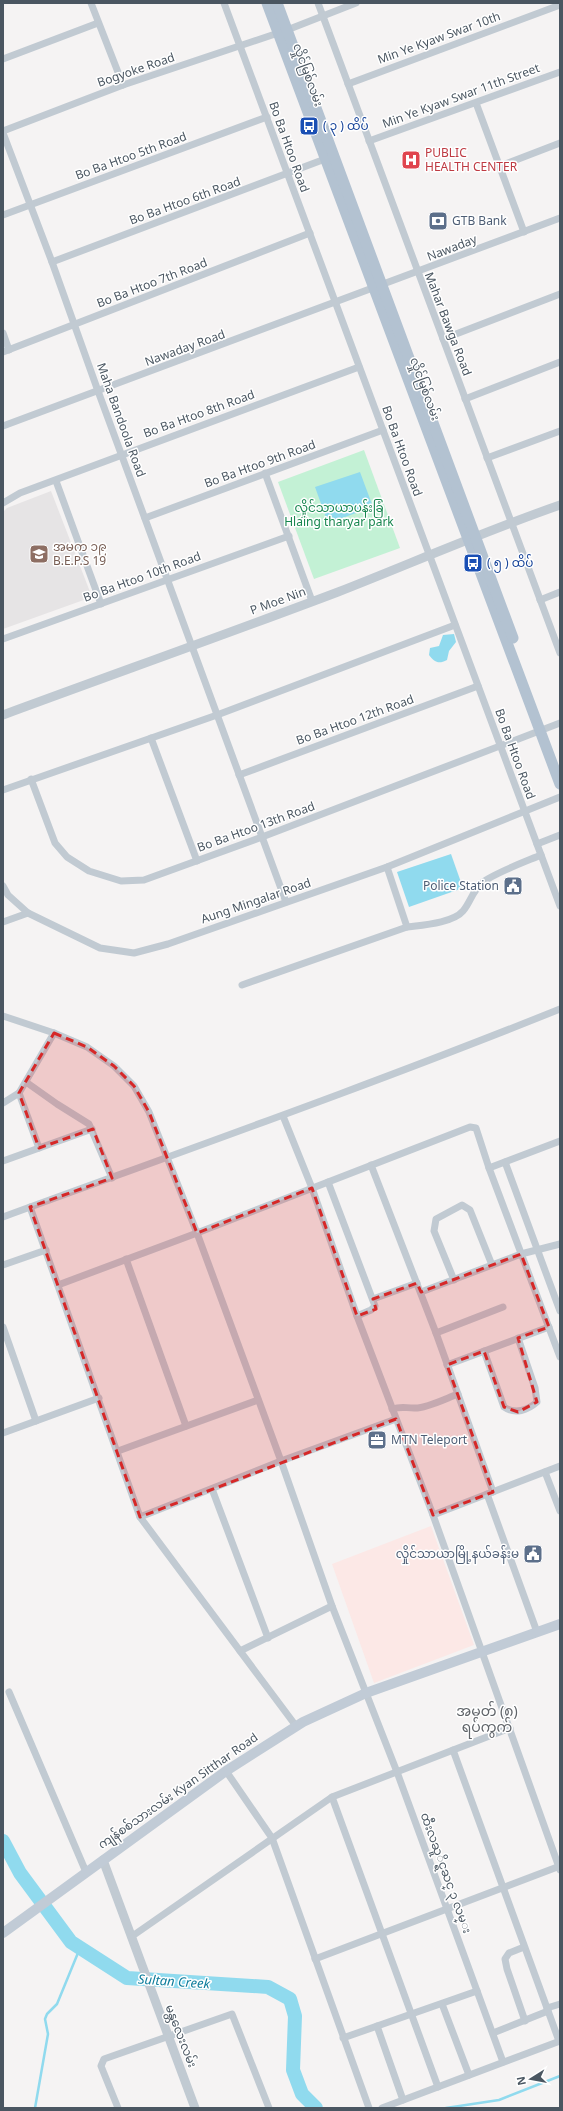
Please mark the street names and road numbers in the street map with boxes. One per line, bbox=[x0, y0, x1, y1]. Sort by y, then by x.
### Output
street label: Min Ye Kyaw Swar 10th bbox=[375, 7, 503, 68]
street label: လှိုင်မြစ်လမ်း bbox=[287, 41, 328, 109]
street label: Bogyoke Road bbox=[95, 48, 177, 91]
street label: Min Ye Kyaw Swar 11th Street bbox=[380, 59, 543, 132]
street label: Bo Ba Htoo Road bbox=[265, 99, 314, 195]
street label: Bo Ba Htoo 5th Road bbox=[73, 127, 189, 184]
street label: Bo Ba Htoo 6th Road bbox=[127, 172, 243, 229]
street label: Nawaday bbox=[424, 230, 480, 265]
street label: Bo Ba Htoo 7th Road bbox=[94, 254, 210, 311]
street label: Mahar Bawga Road bbox=[421, 269, 476, 378]
street label: Nawaday Road bbox=[142, 325, 227, 370]
street label: လှိုင်မြစ်လမ်း bbox=[404, 355, 445, 423]
street label: Maha Bandoola Road bbox=[93, 360, 150, 479]
street label: Bo Ba Htoo 8th Road bbox=[141, 385, 257, 442]
street label: Bo Ba Htoo Road bbox=[378, 403, 427, 499]
street label: Bo Ba Htoo 9th Road bbox=[202, 435, 318, 492]
street label: Bo Ba Htoo 10th Road bbox=[81, 547, 203, 606]
street label: P Moe Nin bbox=[248, 583, 308, 618]
street label: Bo Ba Htoo 12th Road bbox=[294, 690, 416, 749]
street label: Bo Ba Htoo Road bbox=[491, 706, 540, 802]
street label: Bo Ba Htoo 13th Road bbox=[195, 797, 317, 856]
street label: Aung Mingalar Road bbox=[199, 874, 313, 927]
street label: ကျန်စစ်သားလမ်း Kyan Sitthar Road bbox=[94, 1729, 262, 1854]
street label: ထီးလႀူိင္ရႀင္ ၃ လမ္း bbox=[415, 1810, 476, 1936]
street label: မန္တလေးလမ်း bbox=[160, 2002, 201, 2071]

